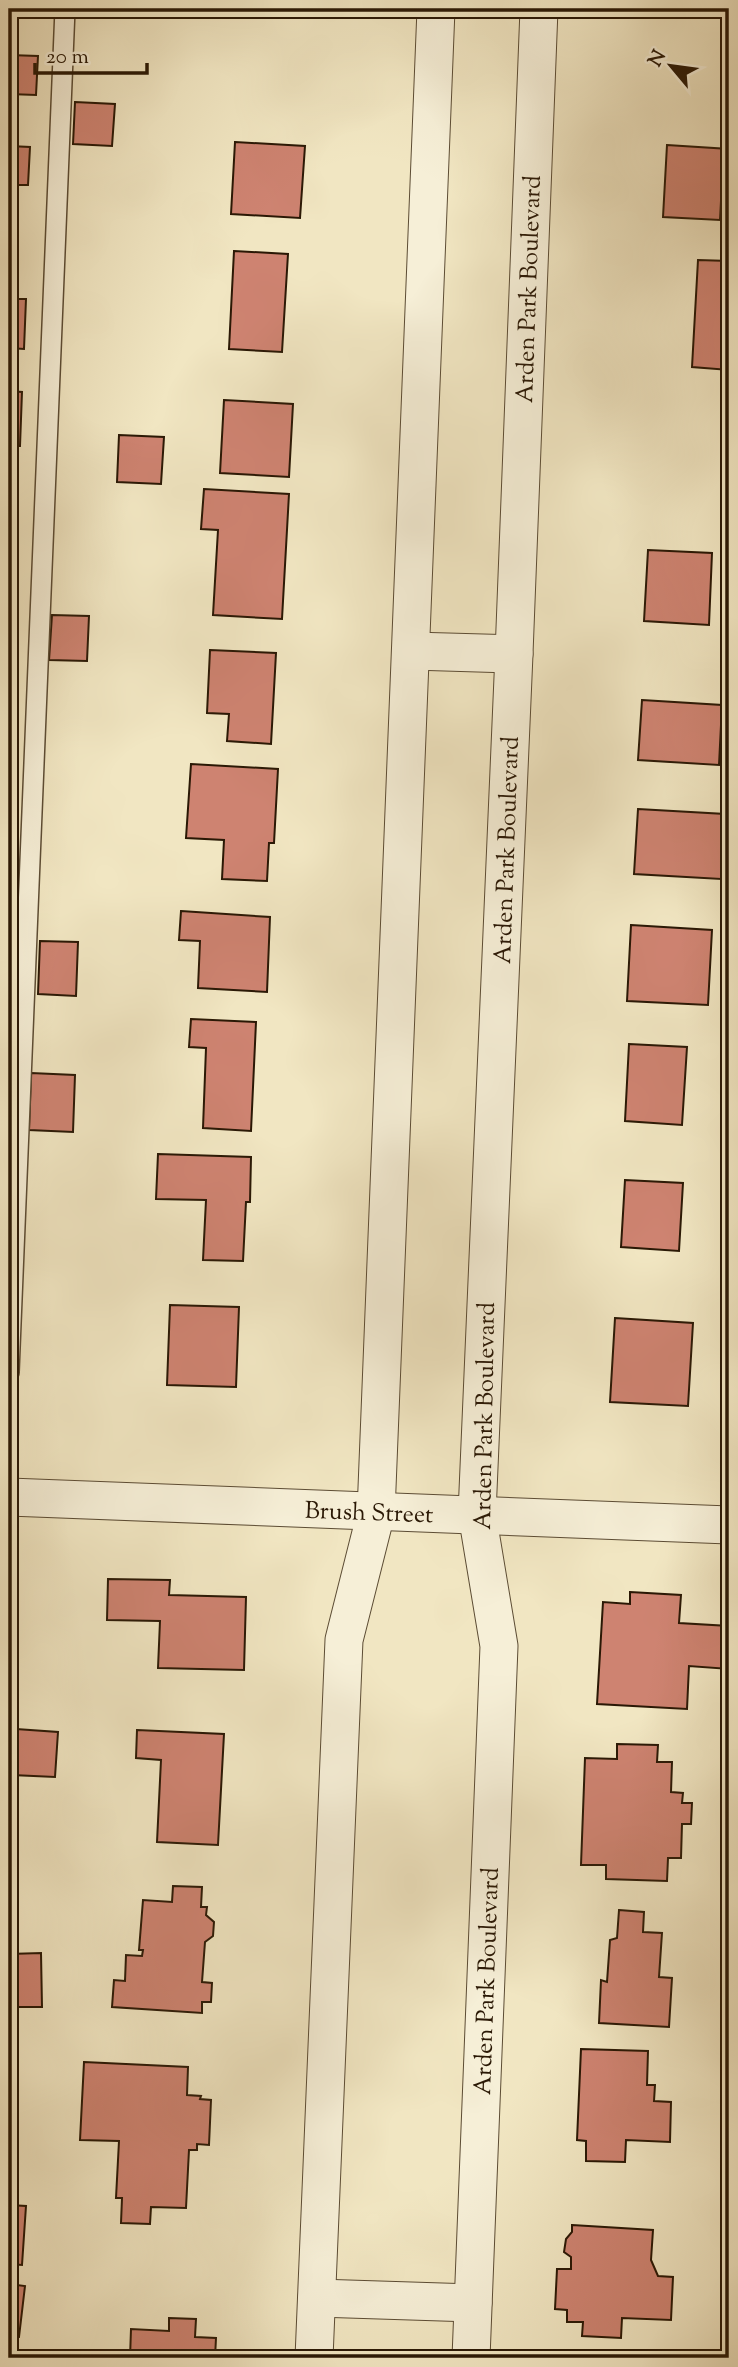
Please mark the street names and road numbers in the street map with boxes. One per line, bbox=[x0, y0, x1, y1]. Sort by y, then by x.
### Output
street label: Arden Park Boulevard bbox=[509, 174, 551, 404]
street label: Arden Park Boulevard bbox=[487, 735, 529, 965]
street label: Arden Park Boulevard bbox=[467, 1301, 505, 1530]
street label: Brush Street bbox=[304, 1495, 434, 1533]
street label: Arden Park Boulevard bbox=[467, 1866, 509, 2096]

